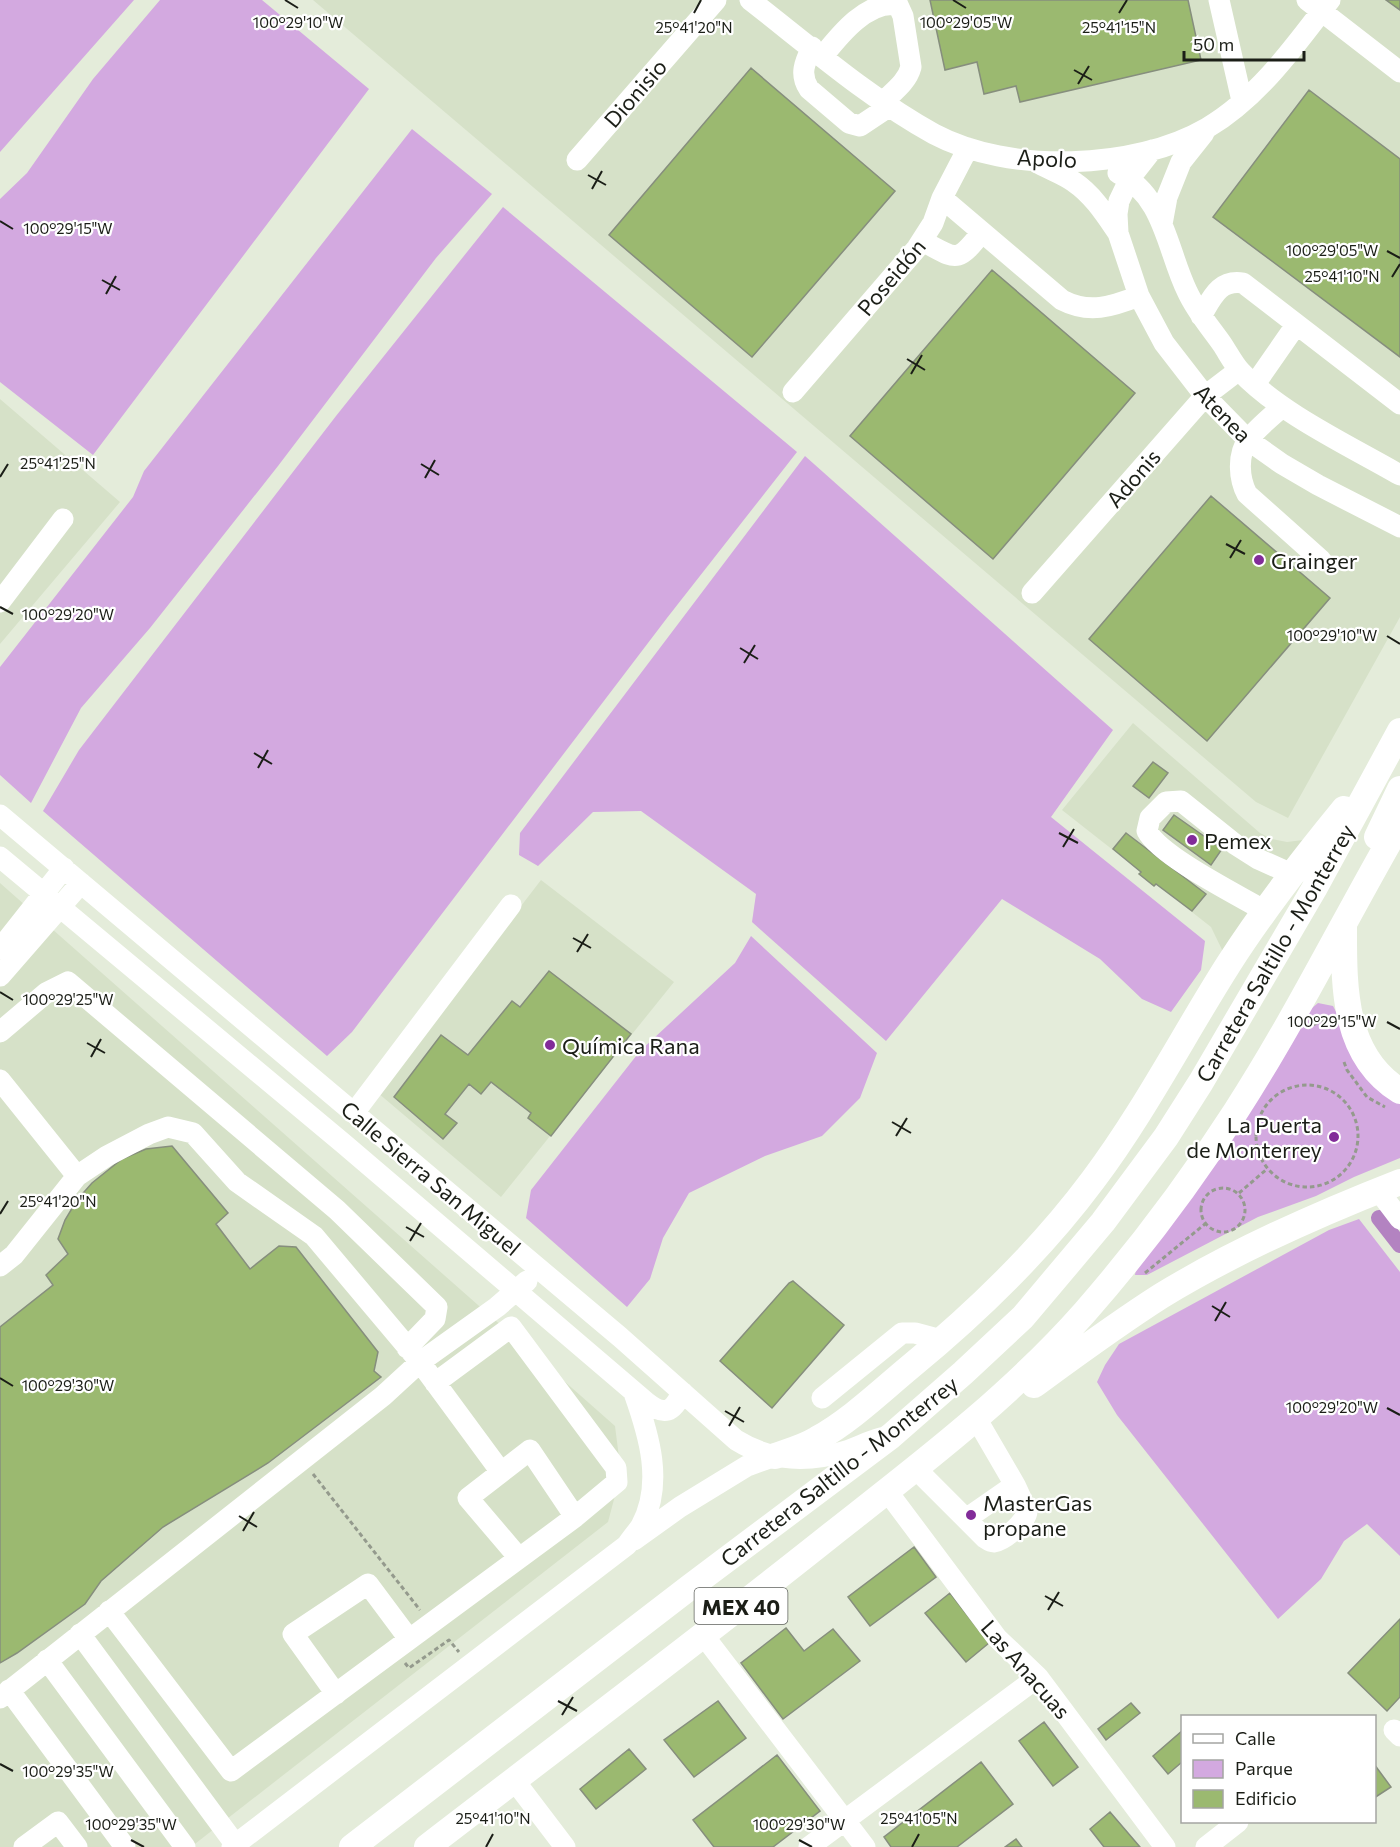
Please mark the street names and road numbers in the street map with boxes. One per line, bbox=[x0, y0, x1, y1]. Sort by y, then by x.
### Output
street label: Dionisio bbox=[598, 53, 672, 133]
street label: Apolo bbox=[1016, 143, 1078, 173]
street label: Poseidón bbox=[851, 233, 931, 321]
street label: Atenea bbox=[1189, 378, 1257, 448]
street label: Adonis bbox=[1100, 443, 1166, 513]
street label: Carretera Saltillo - Monterrey bbox=[1190, 819, 1360, 1087]
street label: Calle Sierra San Miguel bbox=[336, 1095, 526, 1261]
street label: Carretera Saltillo - Monterrey bbox=[715, 1370, 963, 1572]
road number: MEX 40 bbox=[694, 1588, 788, 1624]
street label: Las Anacuas bbox=[976, 1614, 1076, 1724]

